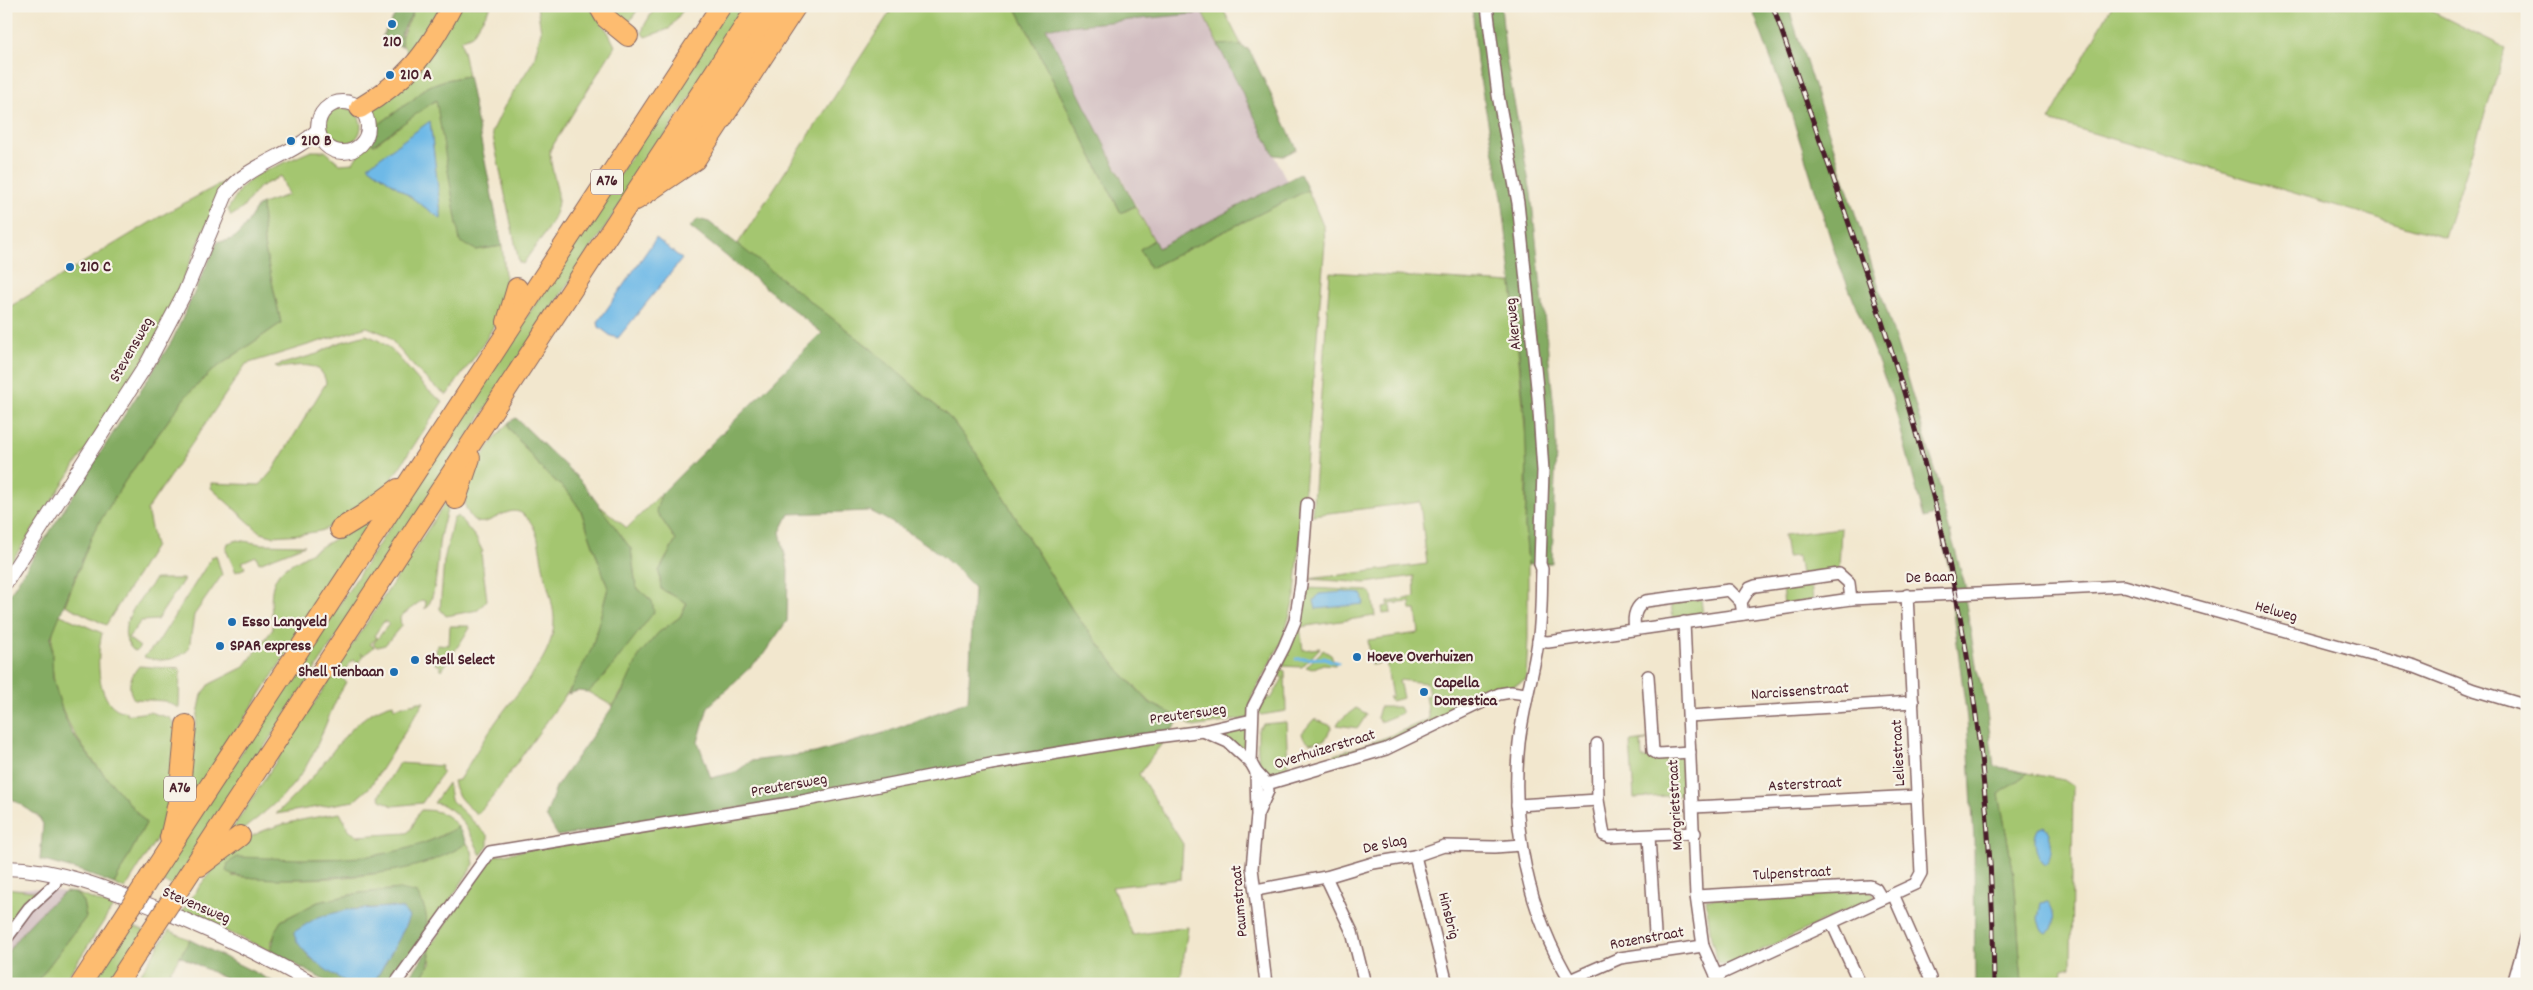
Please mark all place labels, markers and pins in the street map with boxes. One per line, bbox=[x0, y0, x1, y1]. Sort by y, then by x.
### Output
marker: 210 bbox=[386, 18, 398, 30]
place label: 210 bbox=[382, 31, 402, 54]
place label: 210 A bbox=[400, 64, 432, 87]
marker: 210 A bbox=[384, 69, 396, 81]
place label: 210 B bbox=[301, 130, 332, 153]
marker: 210 B bbox=[285, 135, 297, 147]
place label: 210 C bbox=[80, 256, 111, 279]
marker: 210 C bbox=[64, 261, 76, 273]
place label: Esso Langveld bbox=[242, 611, 327, 634]
marker: Esso Langveld bbox=[226, 616, 238, 628]
place label: SPAR express bbox=[230, 635, 312, 658]
marker: SPAR express bbox=[214, 640, 226, 652]
place label: Hoeve Overhuizen bbox=[1367, 646, 1473, 669]
place label: Shell Select bbox=[425, 649, 495, 672]
marker: Hoeve Overhuizen bbox=[1351, 651, 1363, 663]
marker: Shell Select bbox=[409, 654, 421, 666]
place label: Shell Tienbaan bbox=[298, 661, 384, 684]
marker: Shell Tienbaan bbox=[388, 666, 400, 678]
place label: Capella Domestica bbox=[1434, 672, 1498, 713]
marker: Capella Domestica bbox=[1418, 686, 1430, 698]

